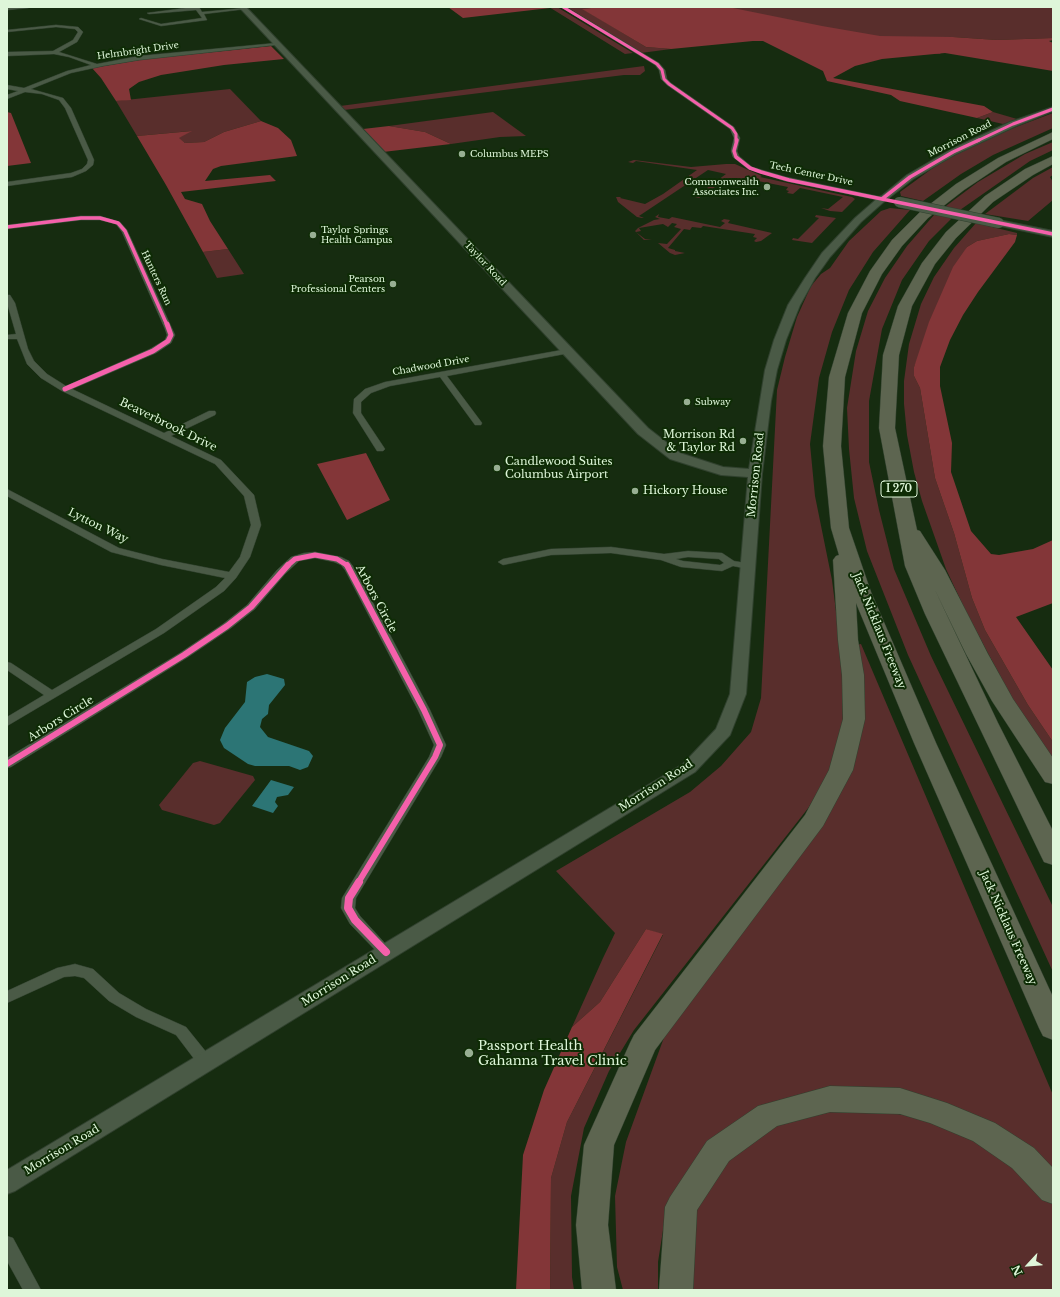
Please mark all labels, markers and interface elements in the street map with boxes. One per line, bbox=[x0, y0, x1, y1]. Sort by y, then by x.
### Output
street label: Helmbright Drive bbox=[96, 40, 180, 62]
street label: Morrison Road bbox=[926, 118, 994, 160]
marker: Columbus MEPS bbox=[457, 149, 467, 159]
place label: Columbus MEPS bbox=[470, 149, 549, 159]
street label: Tech Center Drive bbox=[768, 160, 854, 188]
place label: Commonwealth Associates Inc. bbox=[684, 177, 759, 198]
marker: Commonwealth Associates Inc. bbox=[762, 182, 772, 192]
place label: Taylor Springs Health Campus bbox=[321, 225, 392, 246]
marker: Taylor Springs Health Campus bbox=[308, 230, 318, 240]
street label: Taylor Road bbox=[462, 240, 508, 288]
street label: Hunters Run bbox=[139, 249, 173, 307]
place label: Pearson Professional Centers bbox=[291, 274, 385, 295]
marker: Pearson Professional Centers bbox=[388, 279, 398, 289]
street label: Chadwood Drive bbox=[392, 354, 470, 378]
street label: Beaverbrook Drive bbox=[117, 396, 219, 454]
marker: Subway bbox=[682, 397, 692, 407]
place label: Subway bbox=[695, 397, 731, 407]
place label: Morrison Rd & Taylor Rd bbox=[663, 428, 735, 454]
street label: Morrison Road bbox=[745, 432, 767, 518]
marker: Morrison Rd & Taylor Rd bbox=[738, 436, 748, 446]
place label: Candlewood Suites Columbus Airport bbox=[505, 455, 612, 481]
marker: Candlewood Suites Columbus Airport bbox=[492, 463, 502, 473]
road number: I 270 bbox=[881, 481, 917, 497]
place label: Hickory House bbox=[643, 484, 728, 498]
marker: Hickory House bbox=[630, 486, 640, 496]
street label: Lytton Way bbox=[66, 506, 130, 546]
street label: Arbors Circle bbox=[353, 563, 399, 635]
street label: Jack Nicklaus Freeway bbox=[850, 571, 908, 691]
street label: Arbors Circle bbox=[26, 694, 96, 744]
street label: Morrison Road bbox=[617, 757, 695, 815]
street label: Jack Nicklaus Freeway bbox=[977, 869, 1039, 987]
street label: Morrison Road bbox=[299, 953, 379, 1009]
place label: Passport Health Gahanna Travel Clinic bbox=[478, 1038, 627, 1069]
marker: Passport Health Gahanna Travel Clinic bbox=[463, 1047, 475, 1059]
street label: Morrison Road bbox=[22, 1122, 102, 1178]
north arrow bbox=[1008, 1245, 1048, 1285]
text: N bbox=[1009, 1263, 1026, 1278]

